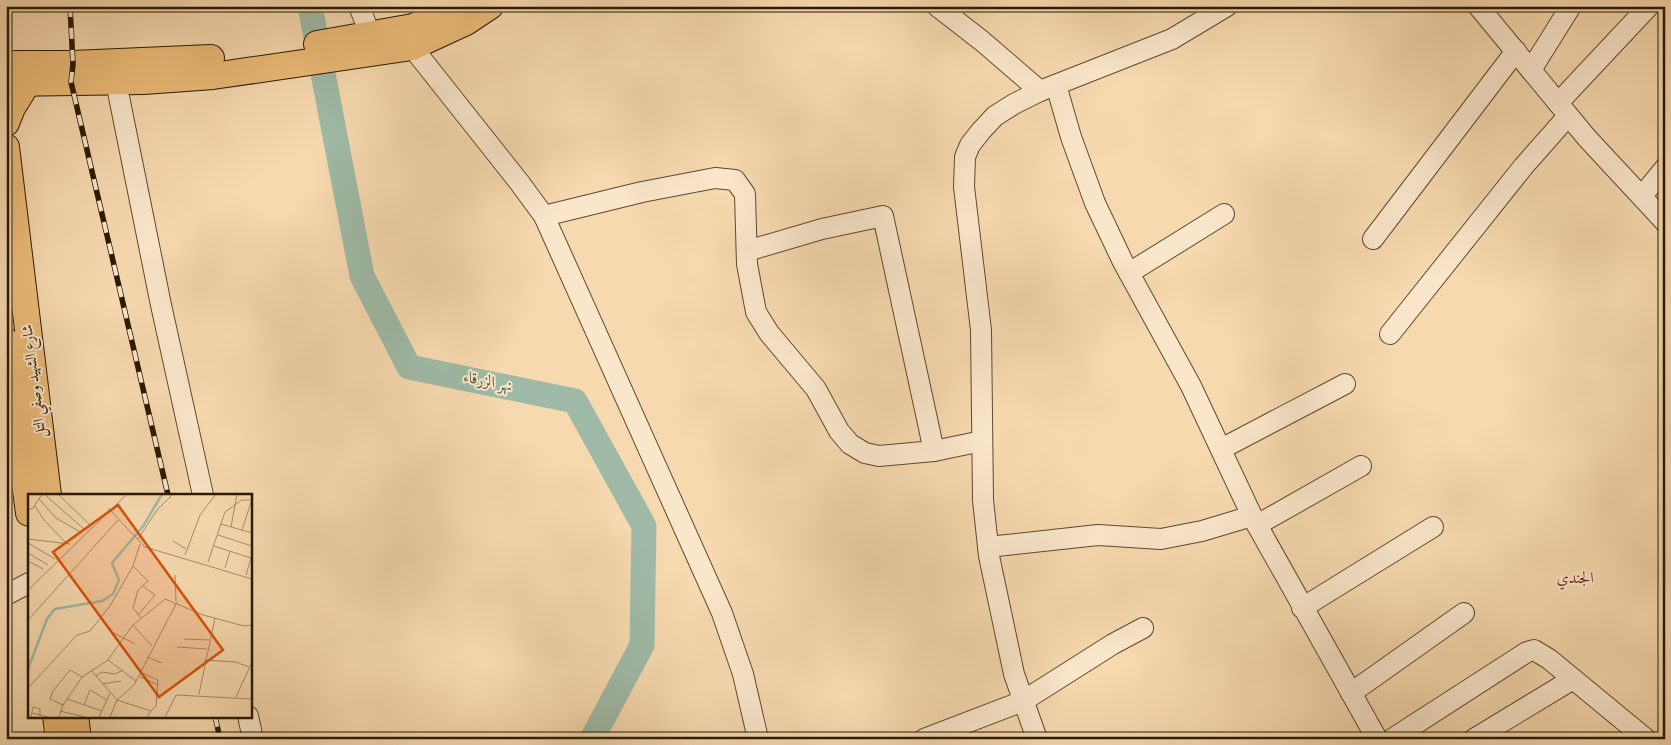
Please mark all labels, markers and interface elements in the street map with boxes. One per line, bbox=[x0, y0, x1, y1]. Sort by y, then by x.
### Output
street label: شارع الشهيد وصفي التل bbox=[18, 323, 54, 439]
water label: نهر الزرقاء bbox=[461, 367, 515, 399]
inset map bbox=[28, 494, 251, 718]
district label: الجندي bbox=[1556, 568, 1594, 591]

